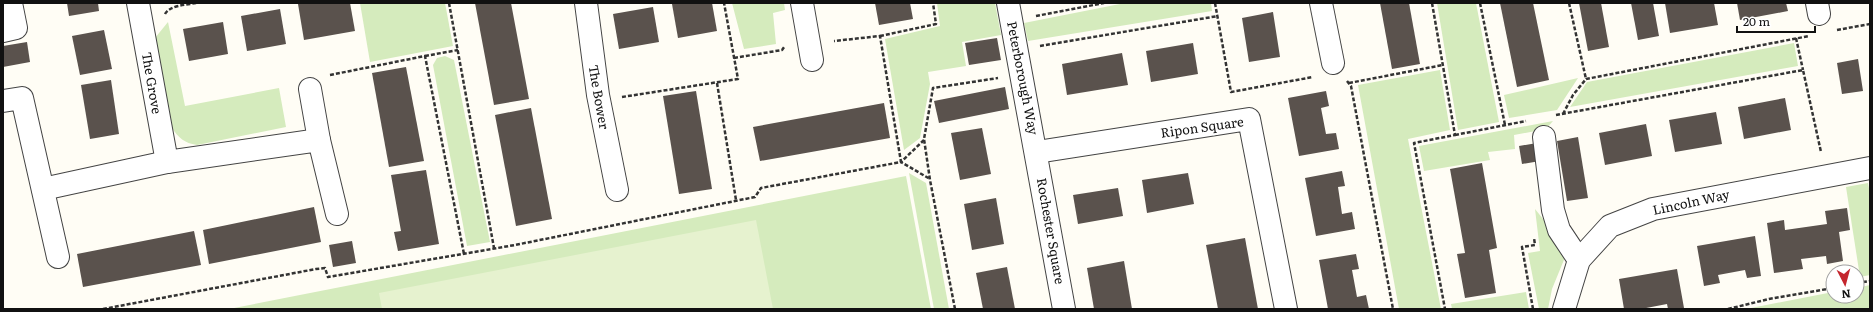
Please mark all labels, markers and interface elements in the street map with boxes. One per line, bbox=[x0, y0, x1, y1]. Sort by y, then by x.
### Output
scale bar bbox=[1737, 8, 1815, 34]
text: 20 m bbox=[1743, 12, 1770, 30]
street label: Peterborough Way bbox=[1003, 19, 1044, 137]
street label: The Grove bbox=[138, 50, 167, 116]
street label: The Bower bbox=[584, 63, 615, 131]
street label: Ripon Square bbox=[1159, 111, 1245, 142]
street label: Rochester Square bbox=[1033, 176, 1070, 286]
street label: Lincoln Way bbox=[1651, 184, 1732, 219]
north arrow bbox=[1825, 264, 1865, 304]
text: N bbox=[1841, 287, 1852, 303]

